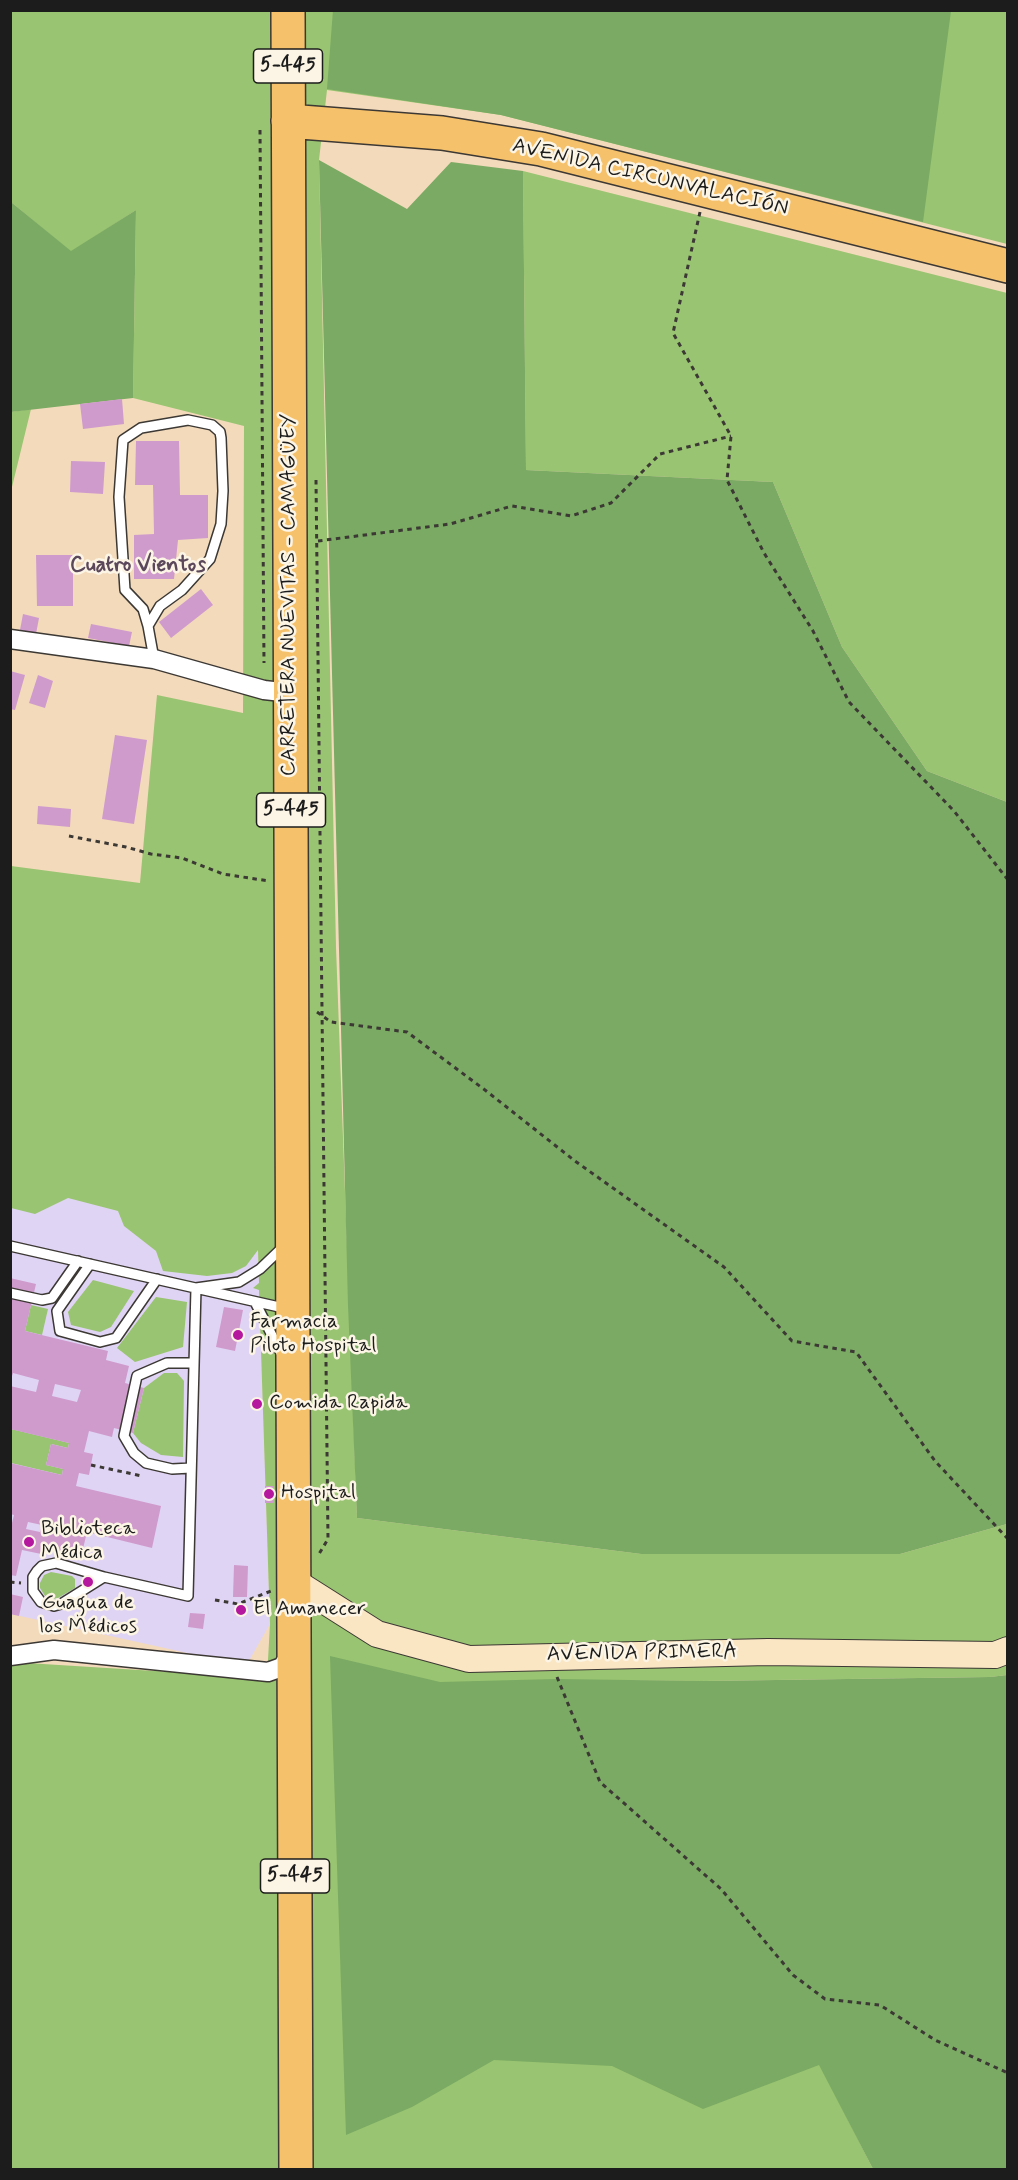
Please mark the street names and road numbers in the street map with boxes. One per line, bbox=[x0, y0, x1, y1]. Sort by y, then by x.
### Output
road number: 5-445 bbox=[254, 49, 322, 83]
street label: AVENIDA CIRCUNVALACIÓN bbox=[510, 134, 790, 222]
street label: CARRETERA NUEVITAS - CAMAGÜEY bbox=[277, 414, 303, 776]
road number: 5-445 bbox=[256, 793, 326, 827]
street label: AVENIDA PRIMERA bbox=[547, 1640, 737, 1668]
road number: 5-445 bbox=[260, 1859, 330, 1893]

